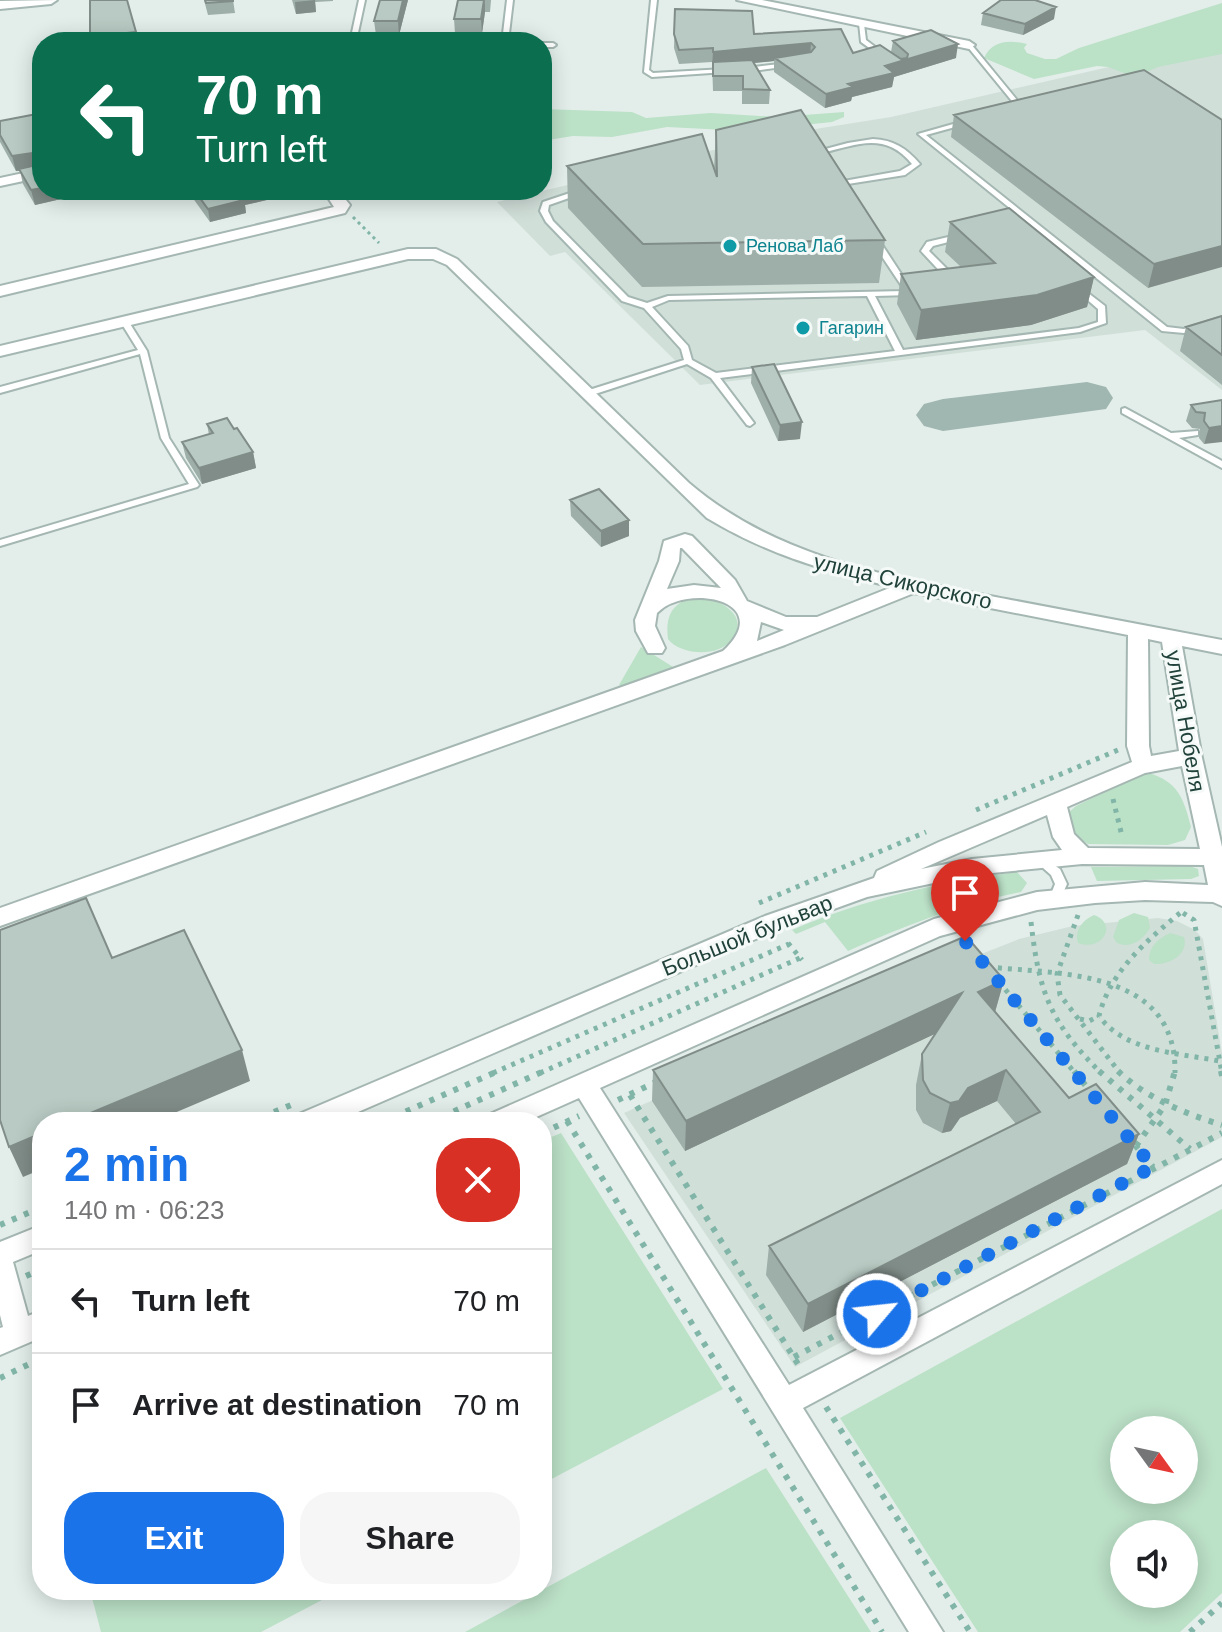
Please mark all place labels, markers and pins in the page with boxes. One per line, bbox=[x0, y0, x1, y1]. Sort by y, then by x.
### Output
place label: Ренова Лаб bbox=[746, 236, 844, 256]
marker: Ренова Лаб bbox=[721, 237, 739, 255]
place label: Гагарин bbox=[819, 318, 884, 338]
marker: Гагарин bbox=[794, 319, 812, 337]
pin bbox=[931, 859, 999, 941]

